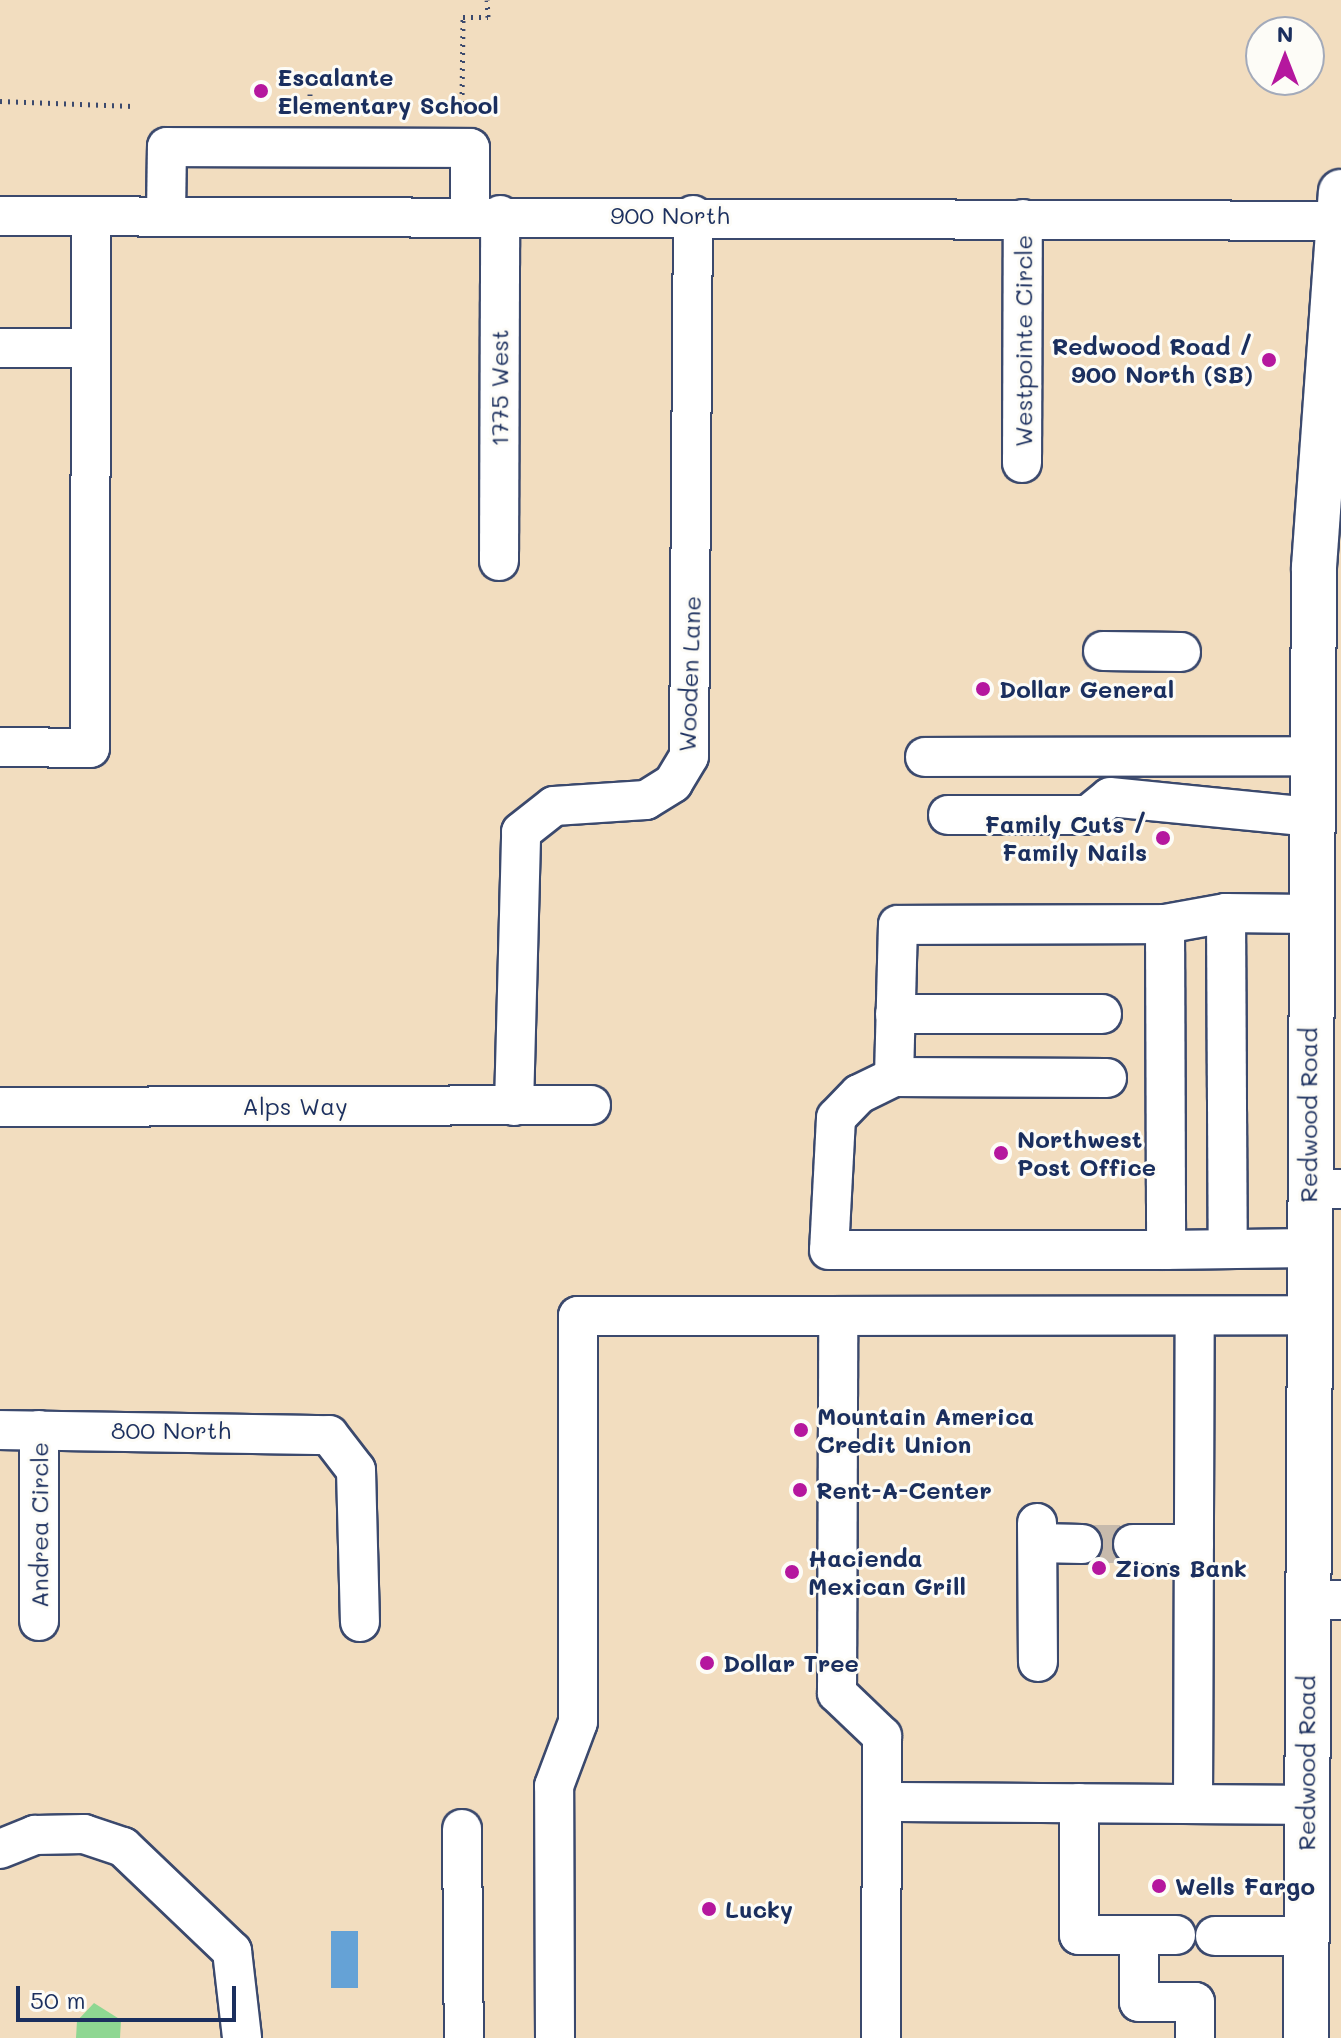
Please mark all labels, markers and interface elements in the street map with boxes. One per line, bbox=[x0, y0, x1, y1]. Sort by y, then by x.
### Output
north arrow bbox=[1245, 16, 1325, 96]
text: N bbox=[1277, 19, 1293, 48]
place label: Escalante Elementary School bbox=[277, 63, 499, 119]
marker: Escalante Elementary School bbox=[252, 82, 270, 100]
street label: 900 North bbox=[610, 201, 730, 229]
street label: Westpointe Circle bbox=[1009, 235, 1037, 447]
street label: 1775 West bbox=[485, 329, 513, 447]
place label: Redwood Road / 900 North (SB) bbox=[1052, 332, 1253, 388]
marker: Redwood Road / 900 North (SB) bbox=[1260, 351, 1278, 369]
street label: Wooden Lane bbox=[672, 595, 706, 753]
place label: Dollar General bbox=[999, 675, 1174, 703]
marker: Dollar General bbox=[974, 680, 992, 698]
place label: Family Cuts / Family Nails bbox=[985, 810, 1147, 866]
marker: Family Cuts / Family Nails bbox=[1154, 829, 1172, 847]
street label: Redwood Road bbox=[1294, 1027, 1322, 1203]
street label: Alps Way bbox=[242, 1092, 348, 1120]
place label: Northwest Post Office bbox=[1017, 1125, 1156, 1181]
marker: Northwest Post Office bbox=[992, 1144, 1010, 1162]
place label: Mountain America Credit Union bbox=[817, 1402, 1034, 1458]
street label: 800 North bbox=[111, 1416, 231, 1444]
marker: Mountain America Credit Union bbox=[792, 1421, 810, 1439]
street label: Andrea Circle bbox=[25, 1442, 53, 1608]
place label: Rent-A-Center bbox=[816, 1476, 992, 1504]
marker: Rent-A-Center bbox=[791, 1481, 809, 1499]
place label: Hacienda Mexican Grill bbox=[808, 1544, 966, 1600]
place label: Zions Bank bbox=[1115, 1554, 1247, 1582]
marker: Zions Bank bbox=[1090, 1559, 1108, 1577]
marker: Hacienda Mexican Grill bbox=[783, 1563, 801, 1581]
place label: Dollar Tree bbox=[723, 1649, 859, 1677]
marker: Dollar Tree bbox=[698, 1654, 716, 1672]
street label: Redwood Road bbox=[1292, 1675, 1320, 1851]
place label: Wells Fargo bbox=[1175, 1872, 1315, 1900]
marker: Wells Fargo bbox=[1150, 1877, 1168, 1895]
place label: Lucky bbox=[725, 1895, 793, 1923]
marker: Lucky bbox=[700, 1900, 718, 1918]
scale bar bbox=[20, 1970, 240, 2020]
text: 50 m bbox=[30, 1984, 86, 2015]

